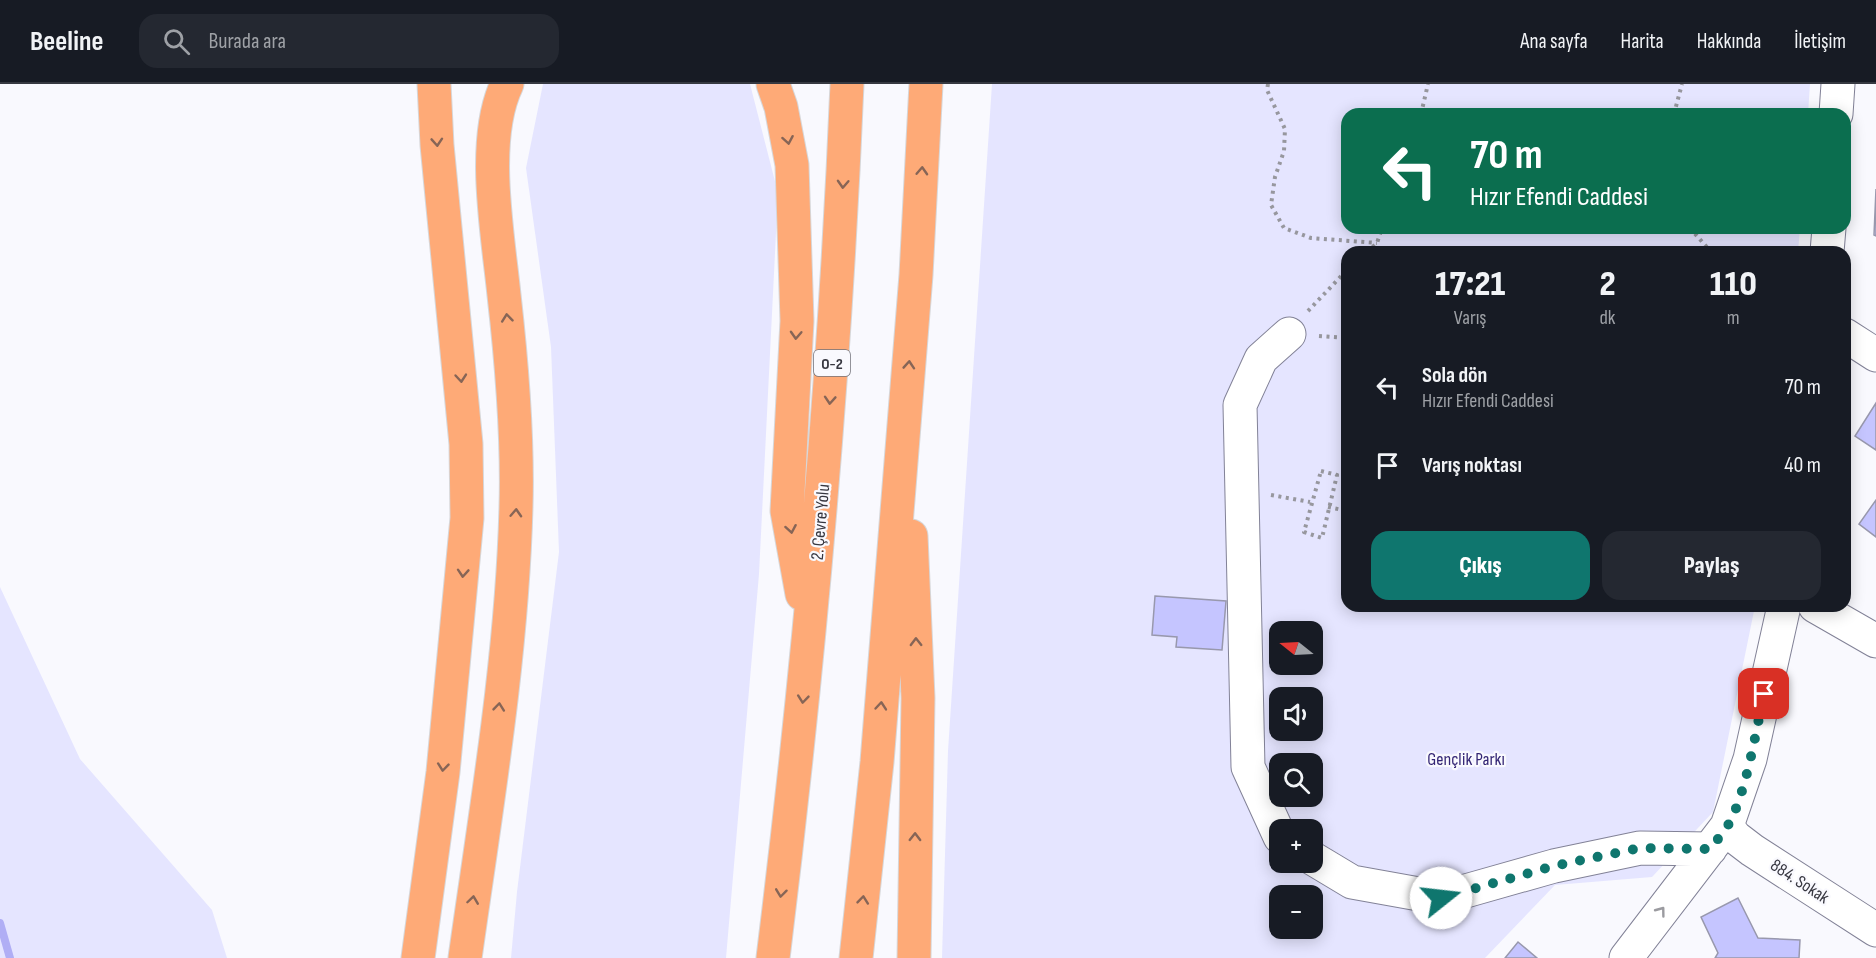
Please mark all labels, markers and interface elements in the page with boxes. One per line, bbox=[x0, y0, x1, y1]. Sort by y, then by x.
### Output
search box bbox=[139, 14, 559, 68]
text: Beeline bbox=[30, 25, 103, 58]
icon: search bbox=[160, 25, 193, 58]
text: Burada ara bbox=[208, 28, 286, 55]
text: Ana sayfa bbox=[1520, 29, 1588, 54]
text: Harita bbox=[1621, 29, 1664, 54]
text: Hakkında bbox=[1697, 29, 1761, 54]
text: İletişim bbox=[1794, 29, 1846, 54]
text: 70 m bbox=[1470, 130, 1543, 181]
icon: left bbox=[1371, 132, 1449, 210]
one-way arrow bbox=[781, 135, 794, 145]
one-way arrow bbox=[430, 138, 443, 147]
one-way arrow bbox=[915, 166, 928, 175]
one-way arrow bbox=[837, 180, 850, 189]
text: Hızır Efendi Caddesi bbox=[1470, 181, 1648, 213]
text: 17:21 bbox=[1435, 263, 1505, 306]
text: 2 bbox=[1599, 263, 1616, 306]
text: 110 bbox=[1710, 263, 1757, 306]
text: Varış bbox=[1454, 306, 1487, 330]
text: dk bbox=[1599, 306, 1615, 330]
text: m bbox=[1727, 306, 1740, 330]
one-way arrow bbox=[501, 313, 514, 322]
one-way arrow bbox=[790, 330, 803, 339]
road number: O-2 bbox=[814, 350, 850, 376]
one-way arrow bbox=[902, 361, 915, 370]
text: Sola dön bbox=[1422, 362, 1487, 389]
icon: left bbox=[1371, 371, 1404, 404]
one-way arrow bbox=[454, 374, 467, 383]
text: 70 m bbox=[1785, 374, 1821, 401]
text: Hızır Efendi Caddesi bbox=[1422, 389, 1554, 413]
one-way arrow bbox=[823, 396, 836, 405]
icon: arrive bbox=[1371, 449, 1404, 482]
text: Varış noktası bbox=[1422, 452, 1522, 479]
text: 40 m bbox=[1784, 452, 1821, 479]
street label: 2. Çevre Yolu bbox=[807, 483, 834, 561]
one-way arrow bbox=[509, 508, 522, 517]
one-way arrow bbox=[784, 525, 796, 534]
button: Çıkış bbox=[1371, 531, 1590, 600]
button: Paylaş bbox=[1602, 531, 1821, 600]
one-way arrow bbox=[457, 568, 470, 577]
north arrow bbox=[1269, 621, 1323, 675]
map controls bbox=[1269, 621, 1323, 939]
one-way arrow bbox=[910, 637, 923, 646]
pin bbox=[1738, 668, 1789, 719]
icon: arrive bbox=[1747, 677, 1780, 710]
button: sound bbox=[1269, 687, 1323, 741]
one-way arrow bbox=[798, 695, 810, 704]
one-way arrow bbox=[874, 701, 887, 710]
one-way arrow bbox=[492, 702, 505, 711]
park label: Gençlik Parkı bbox=[1427, 749, 1505, 770]
button: search bbox=[1269, 753, 1323, 807]
one-way arrow bbox=[437, 762, 450, 771]
button: + bbox=[1269, 819, 1323, 873]
one-way arrow bbox=[909, 832, 921, 841]
street label: 884. Sokak bbox=[1766, 855, 1833, 908]
position arrow bbox=[1409, 866, 1473, 930]
button: − bbox=[1269, 885, 1323, 939]
one-way arrow bbox=[775, 889, 788, 898]
one-way arrow bbox=[467, 895, 479, 905]
one-way arrow bbox=[856, 895, 869, 905]
one-way arrow bbox=[1654, 907, 1665, 918]

